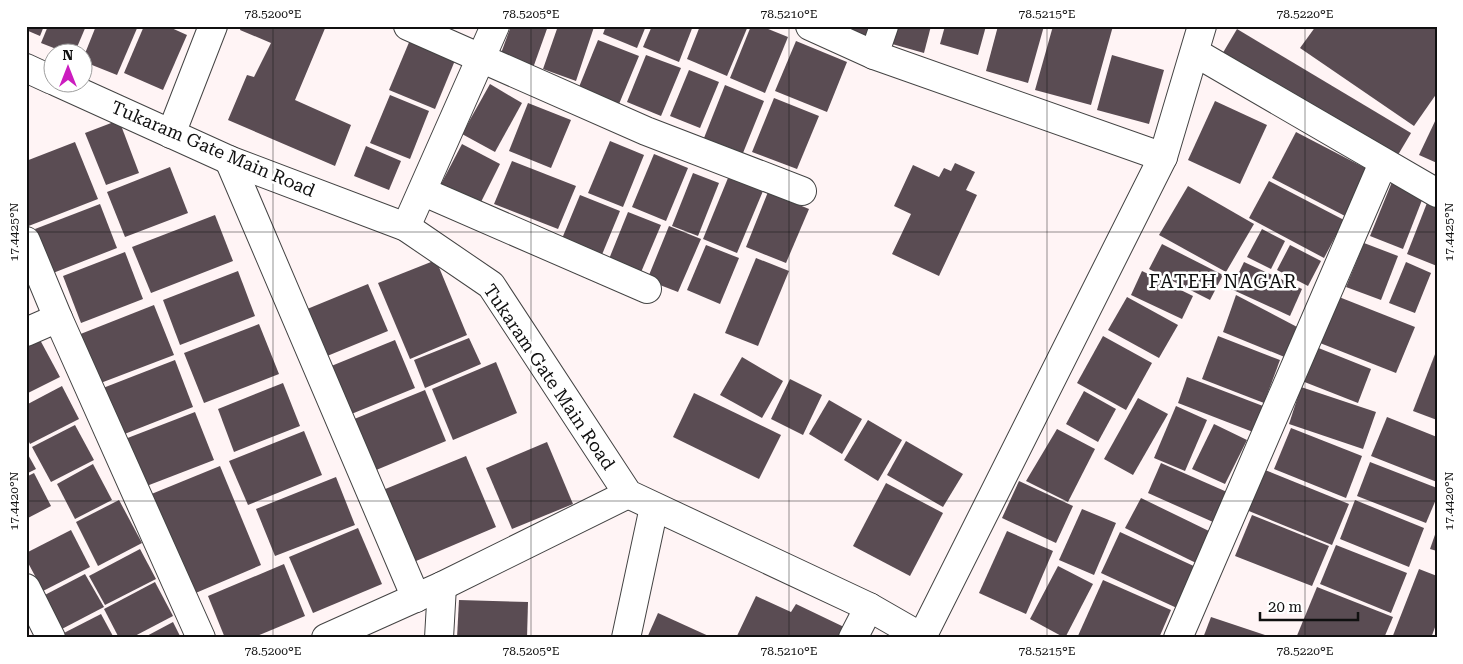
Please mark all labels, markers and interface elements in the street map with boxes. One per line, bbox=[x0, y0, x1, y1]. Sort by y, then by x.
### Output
text: 78.5200°E bbox=[245, 7, 301, 21]
text: 78.5205°E bbox=[503, 7, 559, 21]
text: 78.5210°E bbox=[761, 7, 817, 21]
text: 78.5215°E bbox=[1019, 7, 1075, 21]
text: 78.5220°E bbox=[1277, 7, 1333, 21]
north arrow bbox=[42, 42, 92, 92]
text: N bbox=[63, 47, 74, 63]
street label: Tukaram Gate Main Road bbox=[108, 96, 319, 201]
text: 17.4425°N bbox=[7, 202, 21, 261]
text: 17.4425°N bbox=[1442, 202, 1456, 261]
district label: FATEH NAGAR bbox=[1148, 270, 1298, 293]
street label: Tukaram Gate Main Road bbox=[479, 280, 620, 474]
text: 17.4420°N bbox=[7, 471, 21, 530]
text: 17.4420°N bbox=[1442, 471, 1456, 530]
scale bar bbox=[1260, 589, 1358, 621]
text: 20 m bbox=[1268, 598, 1303, 616]
text: 78.5200°E bbox=[245, 644, 301, 658]
text: 78.5205°E bbox=[503, 644, 559, 658]
text: 78.5210°E bbox=[761, 644, 817, 658]
text: 78.5215°E bbox=[1019, 644, 1075, 658]
text: 78.5220°E bbox=[1277, 644, 1333, 658]

